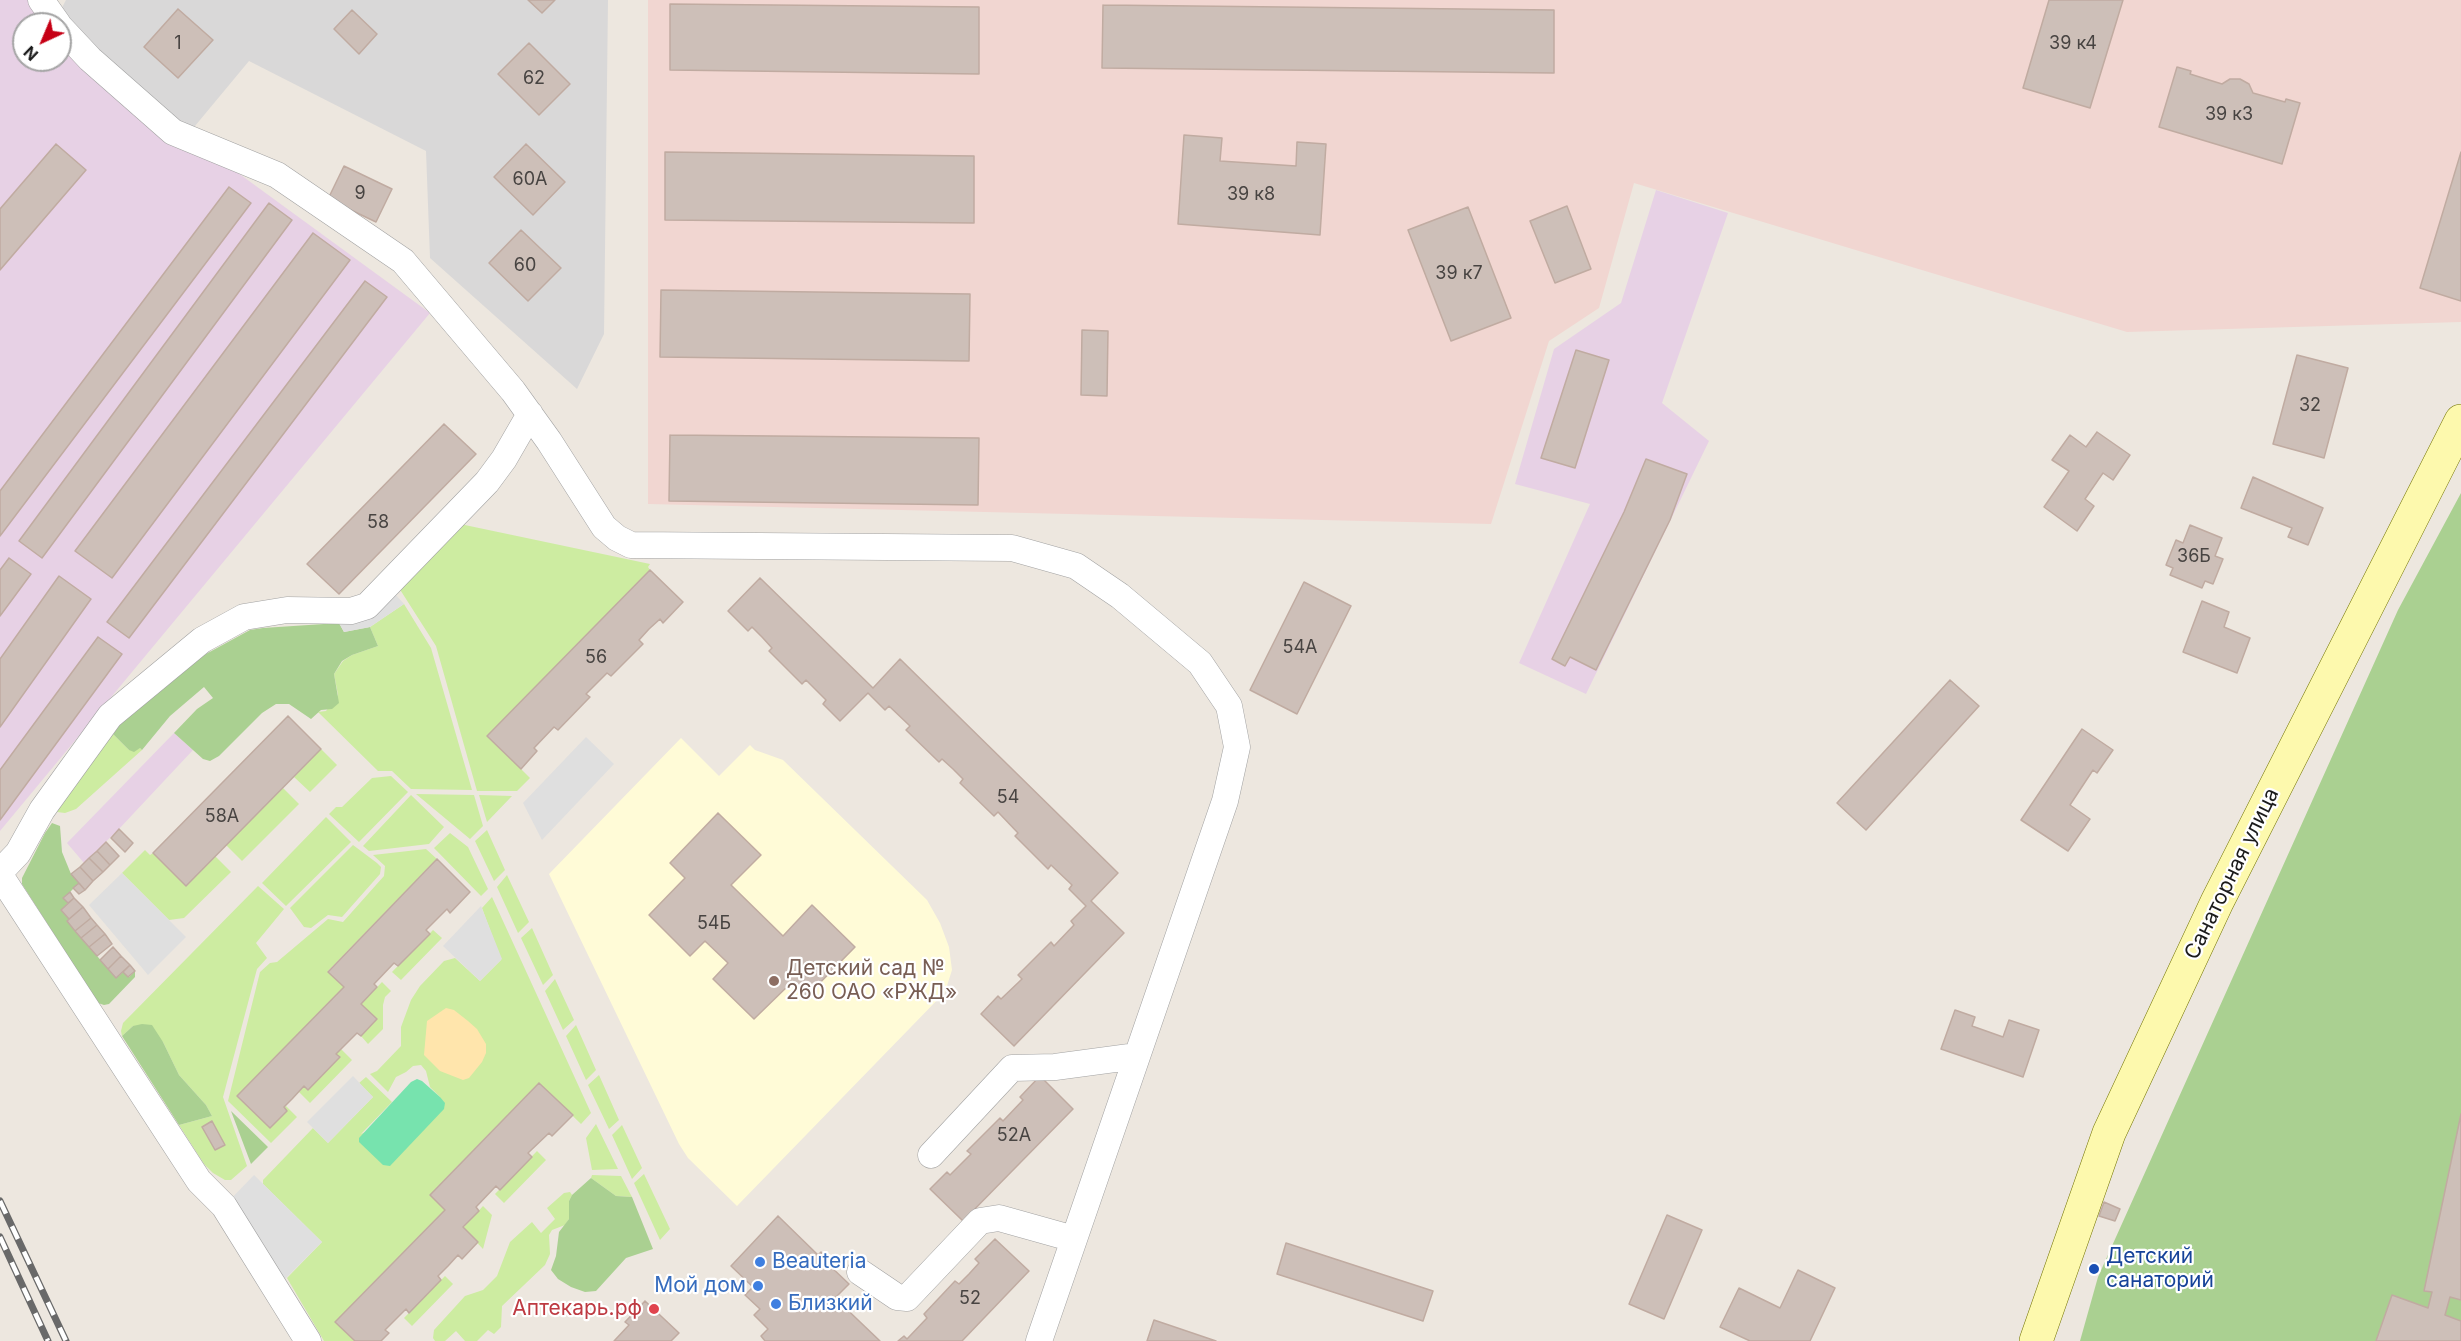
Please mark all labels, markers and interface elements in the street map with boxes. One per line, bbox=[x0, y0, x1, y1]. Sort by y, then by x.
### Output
north arrow bbox=[12, 12, 72, 72]
house number: 1 bbox=[174, 33, 182, 55]
house number: 39 к4 bbox=[2049, 33, 2097, 55]
text: N bbox=[20, 42, 42, 65]
house number: 62 bbox=[523, 68, 545, 90]
house number: 39 к3 bbox=[2205, 104, 2253, 126]
house number: 60А bbox=[513, 169, 547, 191]
house number: 9 bbox=[354, 183, 366, 205]
house number: 39 к8 bbox=[1227, 184, 1275, 206]
house number: 60 bbox=[514, 255, 536, 277]
house number: 39 к7 bbox=[1435, 263, 1483, 285]
house number: 32 bbox=[2299, 395, 2321, 417]
house number: 58 bbox=[367, 512, 389, 534]
house number: 36Б bbox=[2177, 546, 2211, 568]
house number: 54А bbox=[1283, 637, 1317, 659]
house number: 56 bbox=[585, 647, 607, 669]
street label: Санаторная улица bbox=[2180, 784, 2284, 964]
house number: 54 bbox=[997, 787, 1019, 809]
house number: 58А bbox=[205, 806, 239, 828]
house number: 54Б bbox=[697, 913, 731, 935]
place label: Детский сад № 260 ОАО «РЖД» bbox=[786, 956, 957, 1006]
marker: Детский сад № 260 ОАО «РЖД» bbox=[767, 974, 781, 988]
house number: 52А bbox=[997, 1125, 1031, 1147]
place label: Детский санаторий bbox=[2106, 1244, 2214, 1294]
place label: Beauteria bbox=[772, 1249, 866, 1275]
marker: Beauteria bbox=[753, 1255, 767, 1269]
marker: Детский санаторий bbox=[2087, 1262, 2101, 1276]
place label: Мой дом bbox=[654, 1273, 746, 1299]
marker: Мой дом bbox=[751, 1279, 765, 1293]
house number: 52 bbox=[959, 1288, 981, 1310]
place label: Близкий bbox=[788, 1291, 873, 1317]
place label: Аптекарь.рф bbox=[512, 1296, 642, 1322]
marker: Близкий bbox=[769, 1297, 783, 1311]
marker: Аптекарь.рф bbox=[647, 1302, 661, 1316]

